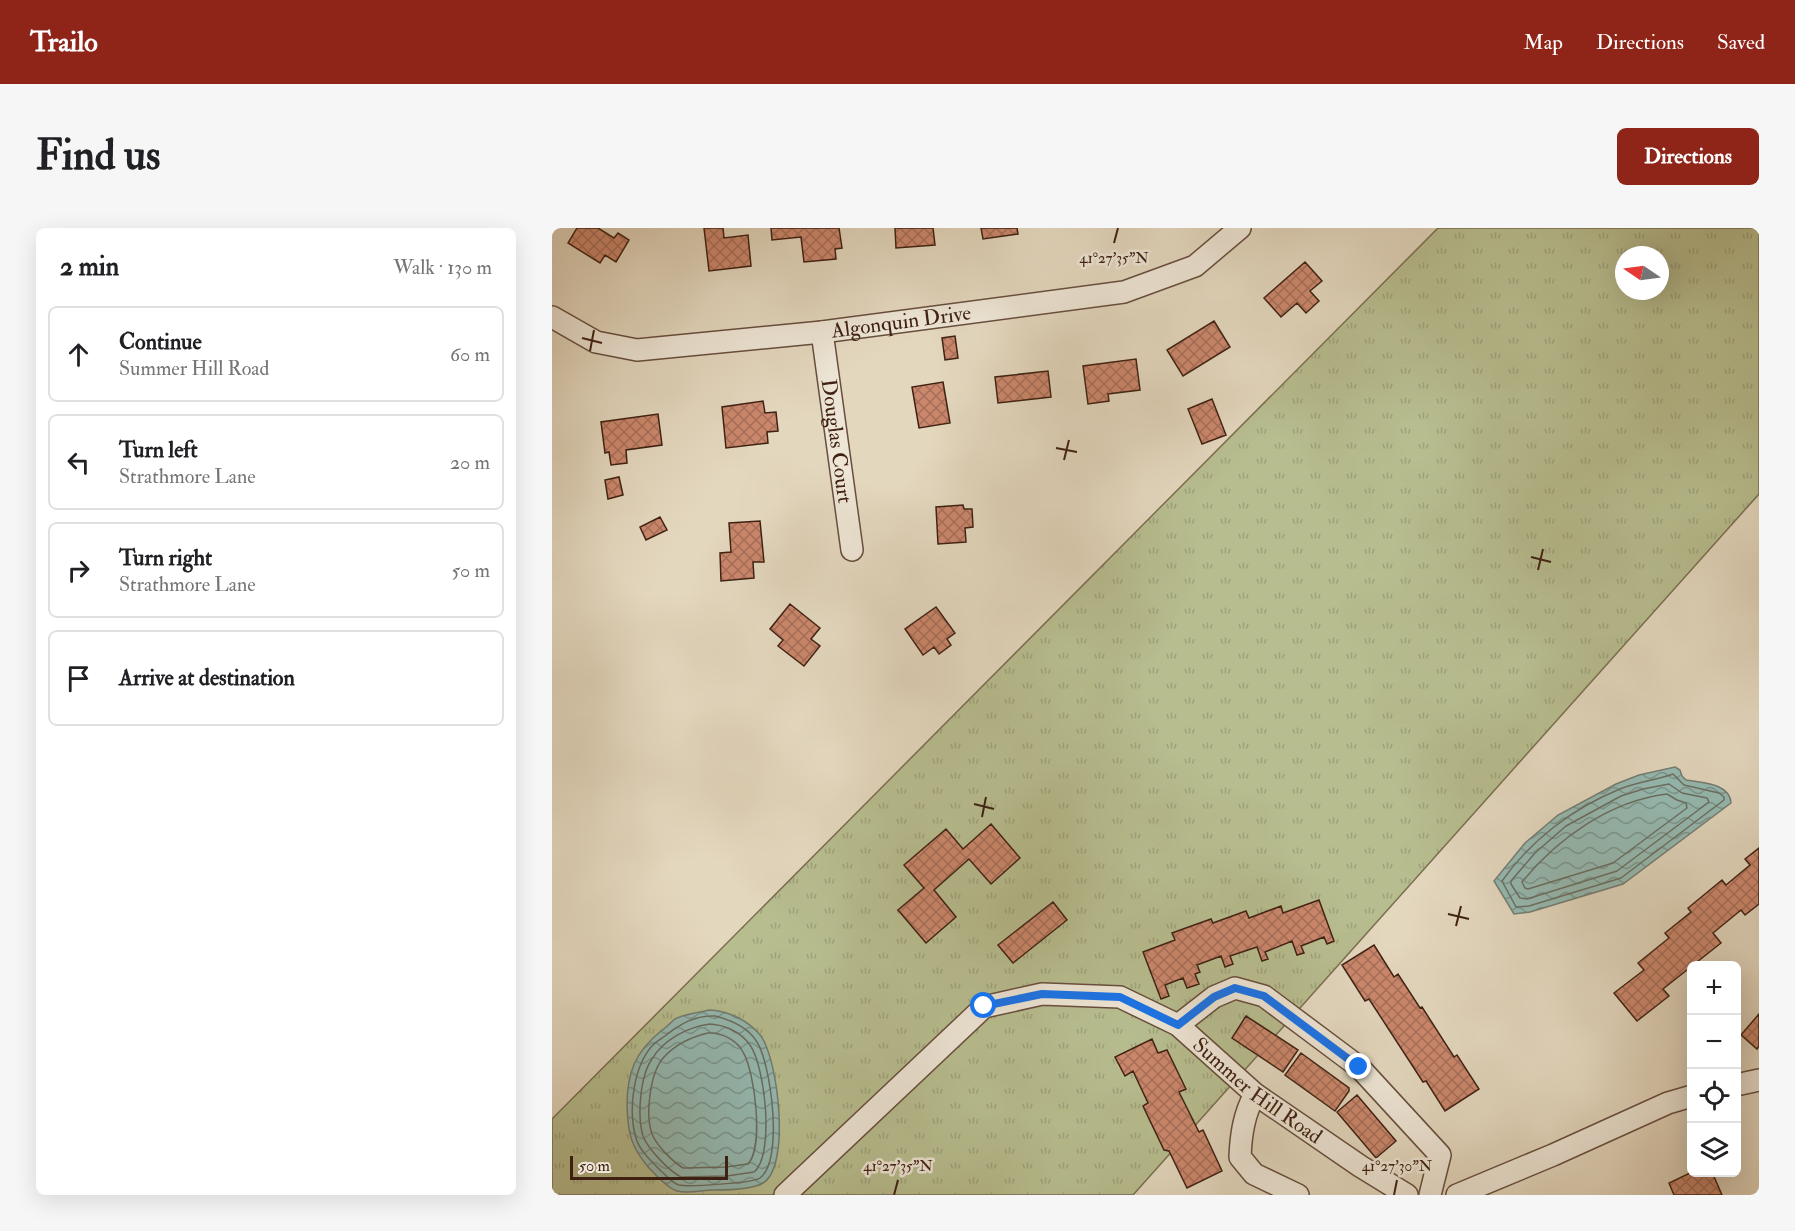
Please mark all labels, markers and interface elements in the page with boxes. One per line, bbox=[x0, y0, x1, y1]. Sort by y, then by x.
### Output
text: Trailo bbox=[30, 25, 98, 60]
text: Map bbox=[1523, 29, 1563, 56]
text: Directions bbox=[1596, 29, 1684, 56]
text: Saved bbox=[1717, 29, 1765, 56]
button: Directions bbox=[1617, 128, 1759, 185]
text: Find us bbox=[36, 130, 160, 182]
north arrow bbox=[1615, 246, 1669, 300]
text: 41°27'35"N bbox=[1079, 249, 1149, 268]
text: 2 min bbox=[60, 251, 119, 283]
text: Walk · 130 m bbox=[393, 255, 492, 280]
street label: Algonquin Drive bbox=[829, 299, 973, 345]
text: Continue bbox=[119, 328, 202, 356]
icon: ahead bbox=[62, 338, 95, 371]
text: 60 m bbox=[450, 342, 490, 367]
text: Summer Hill Road bbox=[119, 356, 269, 381]
street label: Douglas Court bbox=[815, 377, 858, 505]
text: Turn left bbox=[119, 436, 198, 464]
icon: left bbox=[62, 446, 95, 479]
text: 20 m bbox=[450, 450, 490, 475]
text: Strathmore Lane bbox=[119, 464, 256, 489]
text: Turn right bbox=[119, 544, 212, 572]
icon: right bbox=[62, 554, 95, 587]
text: 50 m bbox=[451, 558, 490, 583]
text: Strathmore Lane bbox=[119, 572, 256, 597]
icon: arrive bbox=[62, 662, 95, 695]
text: Arrive at destination bbox=[119, 664, 295, 692]
map controls bbox=[1687, 961, 1741, 1177]
button: + bbox=[1687, 961, 1741, 1015]
route start bbox=[970, 992, 996, 1018]
button: − bbox=[1687, 1015, 1741, 1069]
street label: Summer Hill Road bbox=[1187, 1032, 1328, 1151]
route end bbox=[1345, 1053, 1371, 1079]
button: locate bbox=[1687, 1069, 1741, 1123]
button: layers bbox=[1687, 1123, 1741, 1177]
scale bar bbox=[570, 1153, 728, 1180]
text: 50 m bbox=[579, 1156, 610, 1176]
text: 41°27'35"N bbox=[863, 1157, 933, 1176]
text: 41°27'30"N bbox=[1362, 1157, 1433, 1176]

